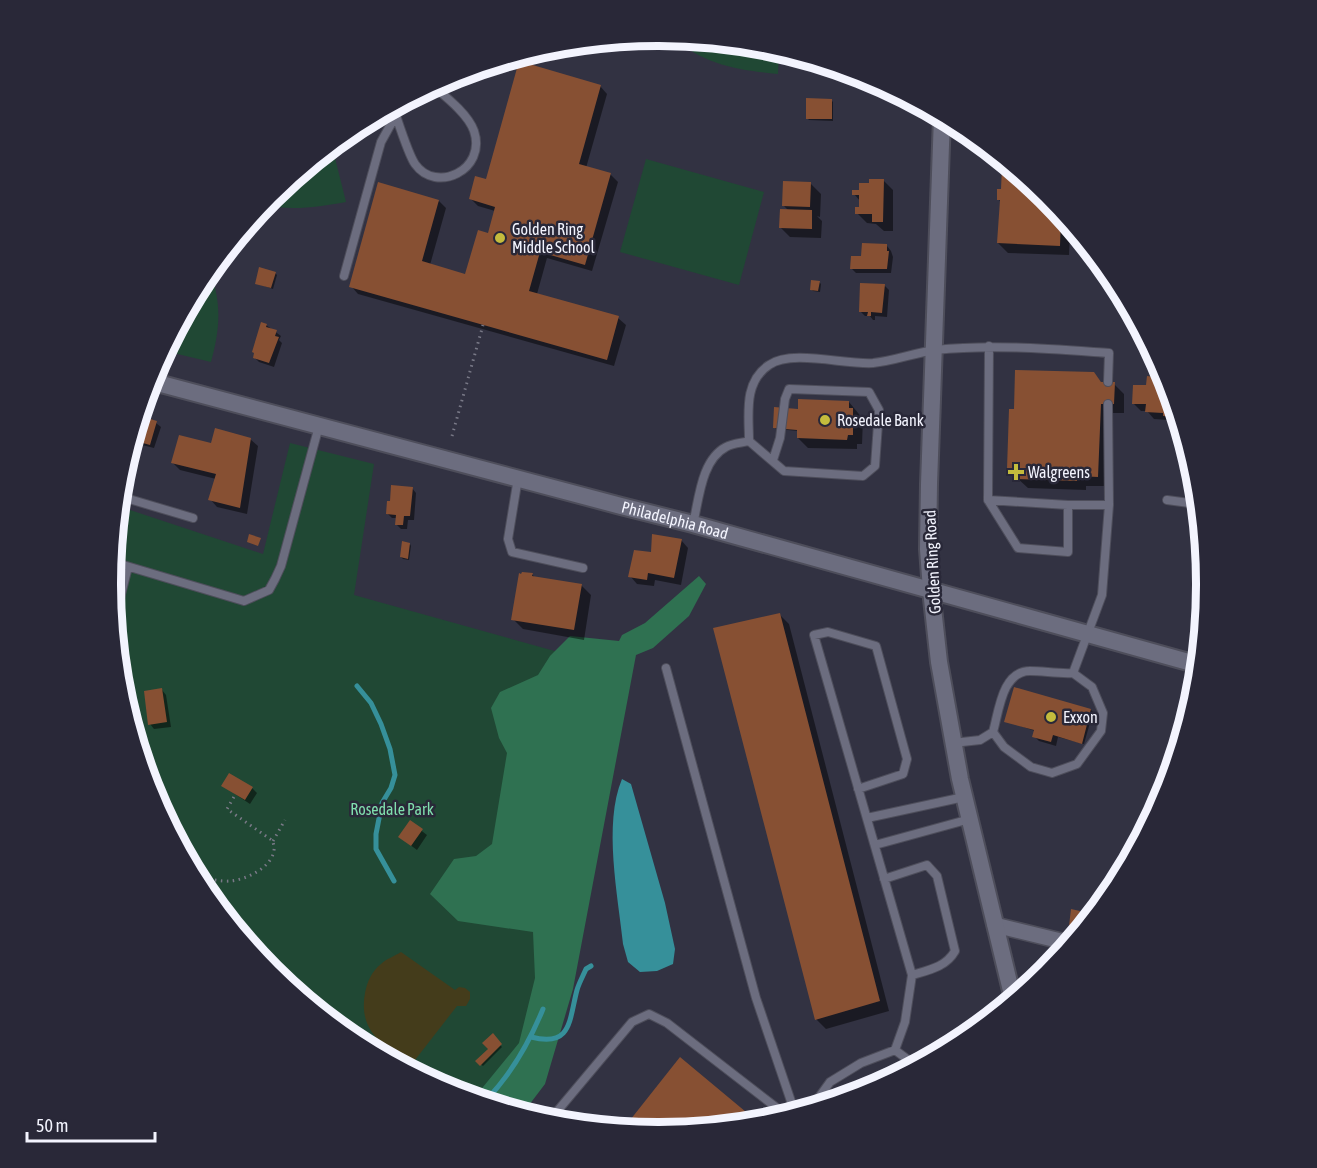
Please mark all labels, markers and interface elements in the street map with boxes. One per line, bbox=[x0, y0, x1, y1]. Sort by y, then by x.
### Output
place label: Golden Ring Middle School bbox=[512, 220, 596, 256]
marker: Golden Ring Middle School bbox=[493, 231, 507, 245]
place label: Rosedale Bank bbox=[837, 411, 924, 429]
marker: Rosedale Bank bbox=[818, 413, 832, 427]
place label: Walgreens bbox=[1028, 463, 1090, 482]
marker: Walgreens bbox=[1009, 465, 1023, 479]
street label: Philadelphia Road bbox=[620, 498, 730, 542]
street label: Golden Ring Road bbox=[920, 510, 945, 614]
place label: Exxon bbox=[1063, 708, 1098, 726]
marker: Exxon bbox=[1044, 710, 1058, 724]
park label: Rosedale Park bbox=[350, 800, 434, 818]
scale bar bbox=[27, 1105, 154, 1143]
text: 50 m bbox=[36, 1115, 68, 1136]

